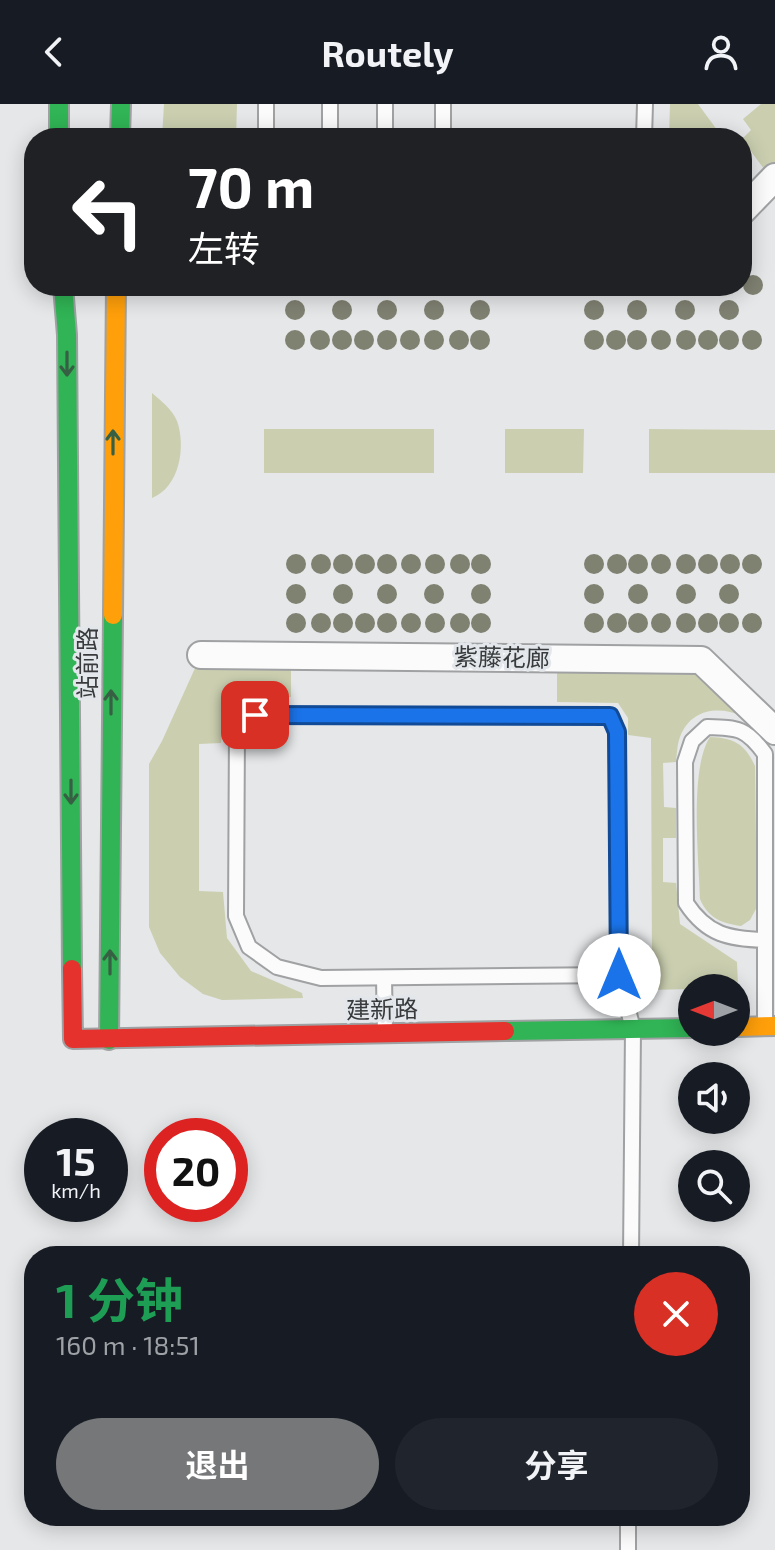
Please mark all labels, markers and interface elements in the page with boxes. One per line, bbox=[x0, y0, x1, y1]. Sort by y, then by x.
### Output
icon: back bbox=[32, 30, 76, 74]
icon: person bbox=[699, 30, 743, 74]
text: Routely bbox=[321, 31, 454, 74]
text: 70 m bbox=[188, 152, 314, 219]
icon: left bbox=[56, 160, 160, 264]
text: 左转 bbox=[188, 226, 260, 269]
one-way arrow bbox=[59, 350, 75, 377]
one-way arrow bbox=[105, 429, 121, 456]
street label: 站前路 bbox=[72, 627, 101, 699]
street label: 紫藤花廊 bbox=[454, 641, 550, 672]
pin bbox=[221, 681, 289, 749]
one-way arrow bbox=[104, 689, 119, 716]
icon: arrive bbox=[233, 693, 277, 737]
one-way arrow bbox=[63, 778, 79, 805]
position arrow bbox=[577, 933, 661, 1017]
one-way arrow bbox=[102, 949, 118, 976]
north arrow bbox=[678, 974, 750, 1046]
map controls bbox=[678, 974, 750, 1222]
street label: 建新路 bbox=[346, 993, 418, 1024]
button: sound bbox=[678, 1062, 750, 1134]
speed limit sign: 20 bbox=[144, 1118, 248, 1222]
text: 15 bbox=[56, 1136, 96, 1184]
button: search bbox=[678, 1150, 750, 1222]
text: km/h bbox=[51, 1178, 101, 1202]
text: 1 分钟 bbox=[56, 1270, 183, 1328]
button: close bbox=[634, 1272, 718, 1356]
text: 160 m · 18:51 bbox=[56, 1329, 200, 1360]
button: 退出 bbox=[56, 1418, 379, 1510]
button: 分享 bbox=[395, 1418, 718, 1510]

